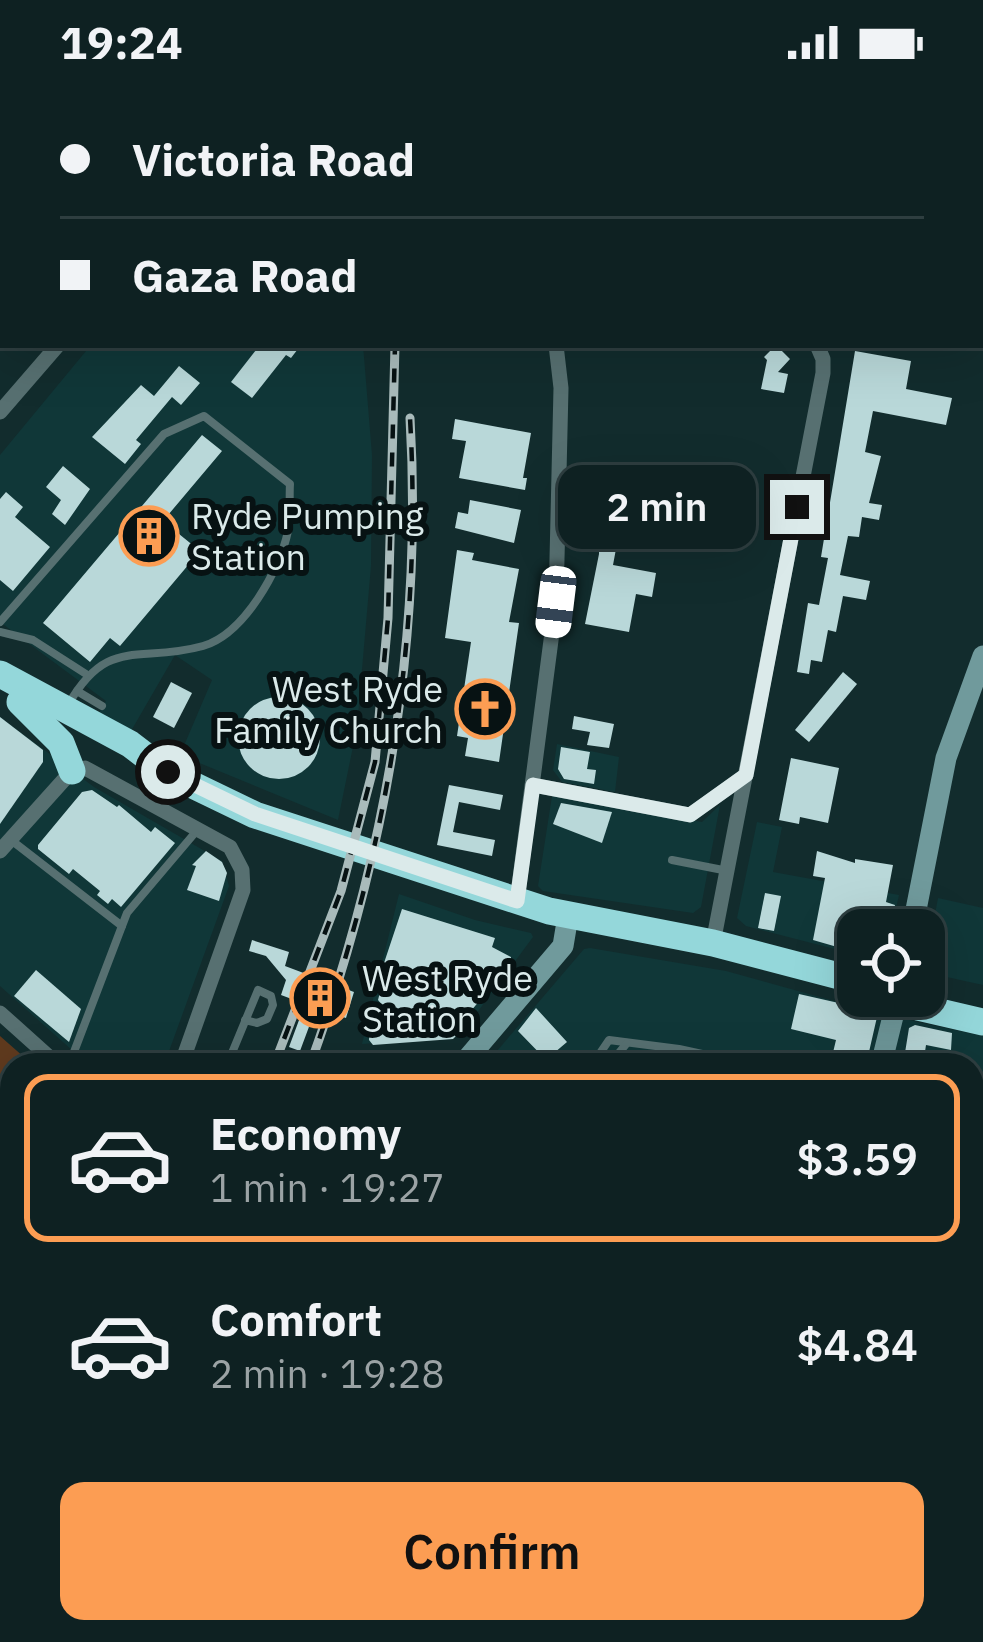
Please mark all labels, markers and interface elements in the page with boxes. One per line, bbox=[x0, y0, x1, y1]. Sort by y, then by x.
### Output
text: 19:24 bbox=[60, 13, 183, 71]
text: Victoria Road bbox=[132, 130, 415, 188]
text: Gaza Road bbox=[132, 246, 358, 304]
callout: 2 min bbox=[557, 465, 755, 549]
route end bbox=[770, 480, 824, 534]
text: 2 min bbox=[607, 481, 707, 532]
place label: Ryde Pumping Station bbox=[191, 492, 424, 580]
building icon: Ryde Pumping Station bbox=[118, 505, 180, 567]
car bbox=[534, 564, 578, 640]
place label: West Ryde Family Church bbox=[214, 665, 443, 753]
church icon: West Ryde Family Church bbox=[454, 678, 516, 740]
route start bbox=[141, 745, 195, 799]
map controls bbox=[837, 909, 945, 1017]
button: locate bbox=[837, 909, 945, 1017]
place label: West Ryde Station bbox=[362, 954, 533, 1042]
building icon: West Ryde Station bbox=[289, 967, 351, 1029]
icon: car bbox=[66, 1104, 174, 1212]
text: Economy bbox=[210, 1104, 401, 1162]
text: $3.59 bbox=[797, 1129, 918, 1187]
text: 1 min · 19:27 bbox=[210, 1162, 445, 1213]
icon: car bbox=[66, 1290, 174, 1398]
text: Comfort bbox=[210, 1290, 382, 1348]
text: $4.84 bbox=[797, 1315, 918, 1373]
text: 2 min · 19:28 bbox=[210, 1348, 445, 1399]
button: Confirm bbox=[60, 1482, 924, 1620]

